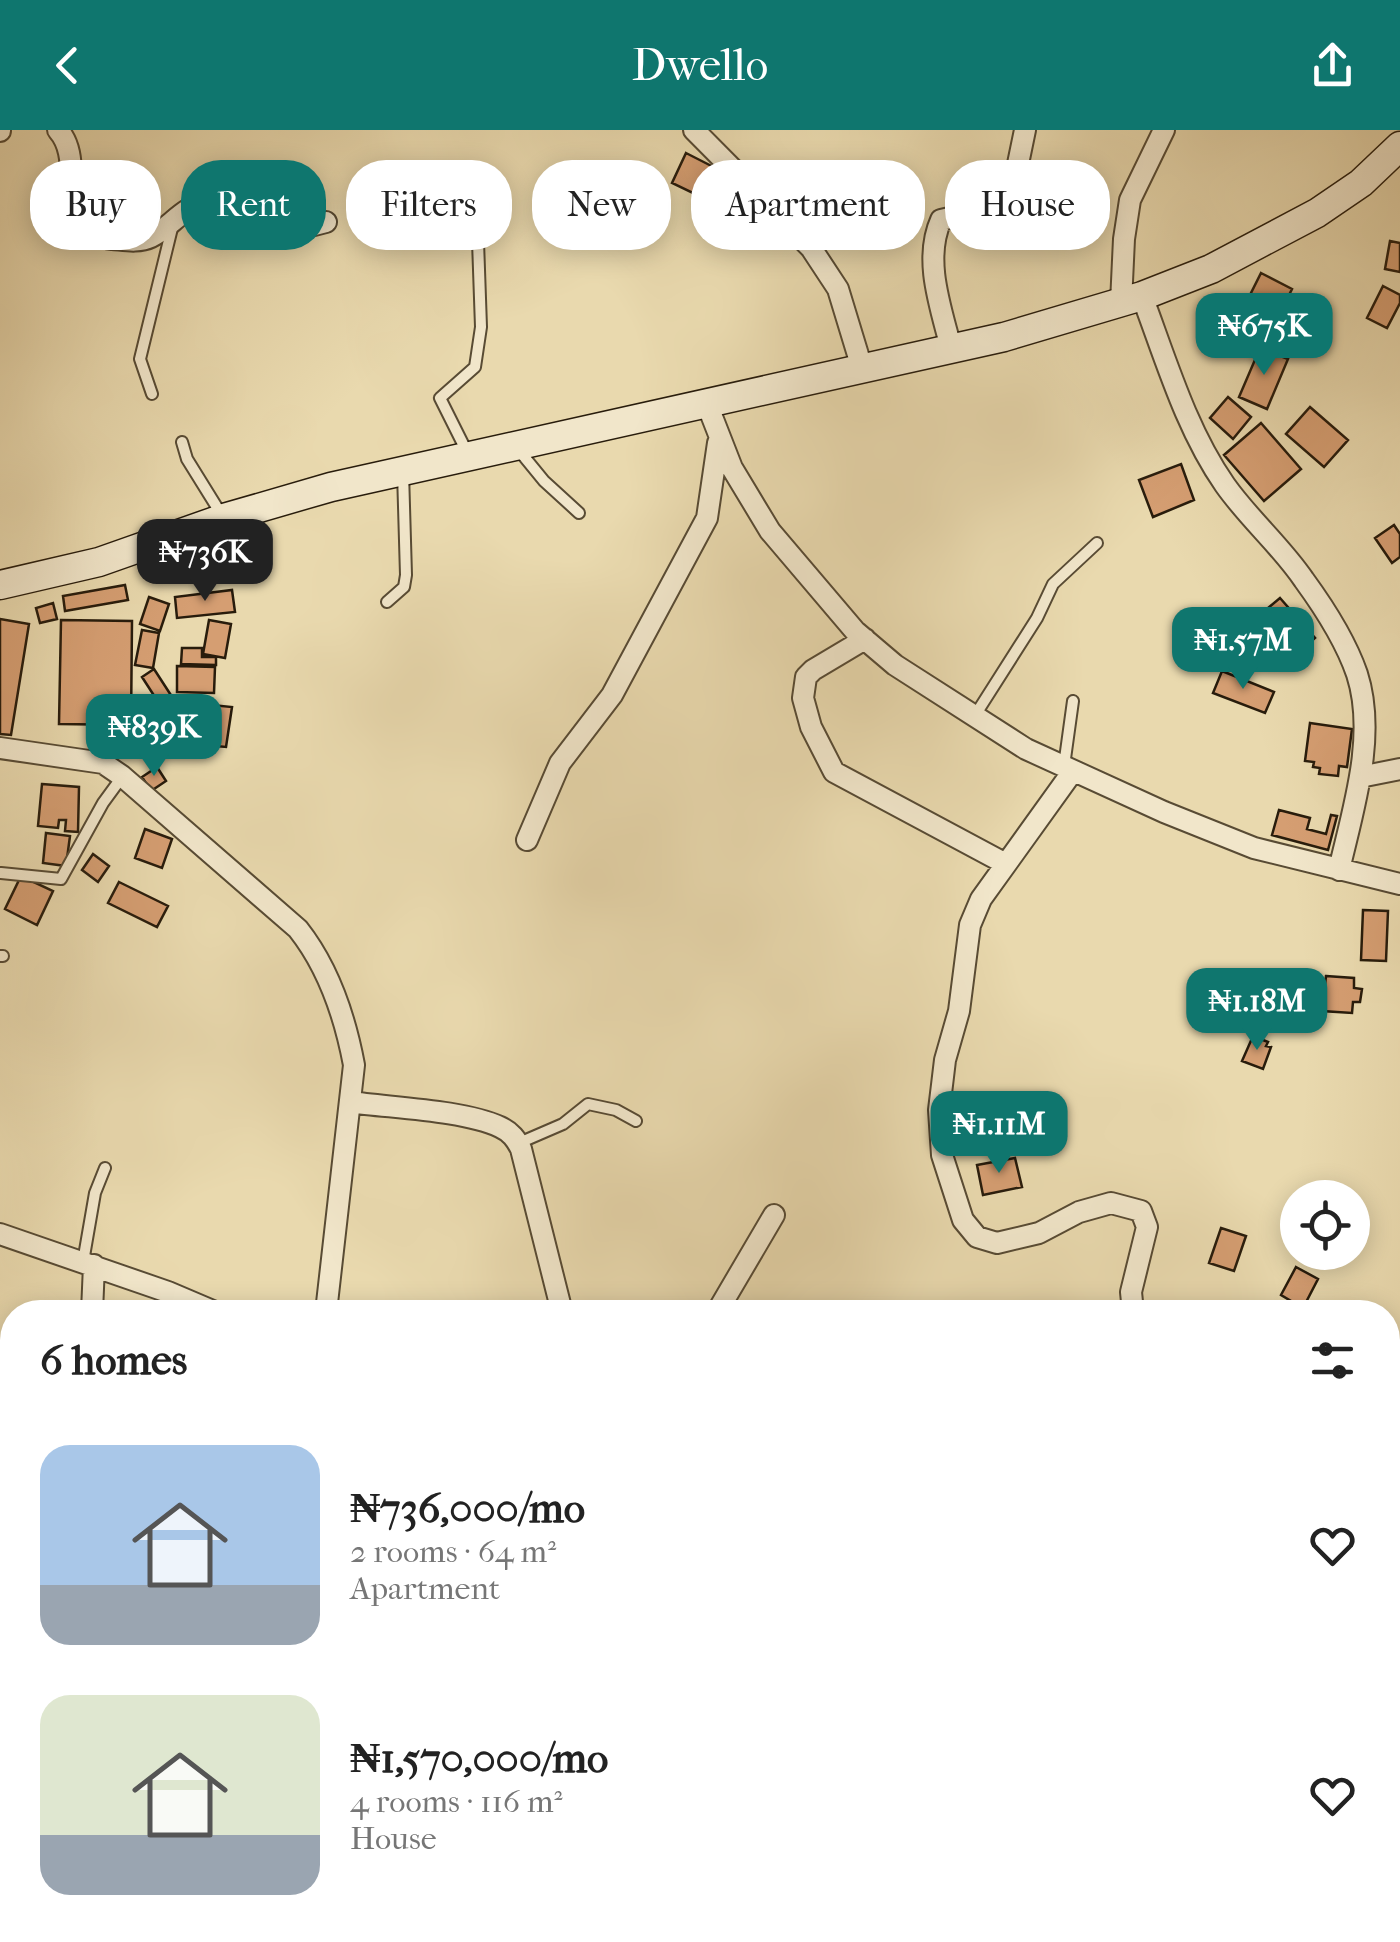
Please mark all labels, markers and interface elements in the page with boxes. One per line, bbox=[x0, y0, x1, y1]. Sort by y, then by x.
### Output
icon: back bbox=[40, 38, 95, 93]
icon: share bbox=[1305, 38, 1360, 93]
text: Dwello bbox=[632, 39, 768, 92]
chip: Buy bbox=[30, 160, 161, 250]
chip: Rent bbox=[181, 160, 326, 250]
chip: Filters bbox=[346, 160, 512, 250]
chip: New bbox=[532, 160, 671, 250]
chip: Apartment bbox=[691, 160, 925, 250]
chip: House bbox=[945, 160, 1110, 250]
pin: ₦675K bbox=[1194, 293, 1334, 378]
text: ₦675K bbox=[1218, 307, 1310, 344]
pin: ₦736K bbox=[135, 519, 275, 604]
text: ₦736K bbox=[159, 533, 251, 570]
pin: ₦1.57M bbox=[1162, 607, 1324, 692]
text: ₦1.57M bbox=[1194, 621, 1292, 658]
pin: ₦839K bbox=[84, 694, 224, 779]
text: ₦839K bbox=[108, 708, 200, 745]
pin: ₦1.18M bbox=[1176, 968, 1338, 1053]
text: ₦1.18M bbox=[1208, 982, 1306, 1019]
pin: ₦1.11M bbox=[918, 1091, 1080, 1176]
text: ₦1.11M bbox=[953, 1105, 1045, 1142]
map controls bbox=[1280, 1180, 1370, 1270]
button: locate bbox=[1280, 1180, 1370, 1270]
icon: filters bbox=[1305, 1333, 1360, 1388]
text: 6 homes bbox=[40, 1336, 187, 1385]
text: ₦736,000/mo bbox=[350, 1484, 585, 1533]
icon: home bbox=[120, 1485, 240, 1605]
icon: heart bbox=[1305, 1518, 1360, 1573]
text: 2 rooms · 64 m² bbox=[350, 1533, 556, 1570]
text: Apartment bbox=[350, 1570, 500, 1607]
text: ₦1,570,000/mo bbox=[350, 1734, 608, 1783]
icon: home bbox=[120, 1735, 240, 1855]
icon: heart bbox=[1305, 1768, 1360, 1823]
text: 4 rooms · 116 m² bbox=[350, 1783, 563, 1820]
text: House bbox=[350, 1820, 437, 1857]

